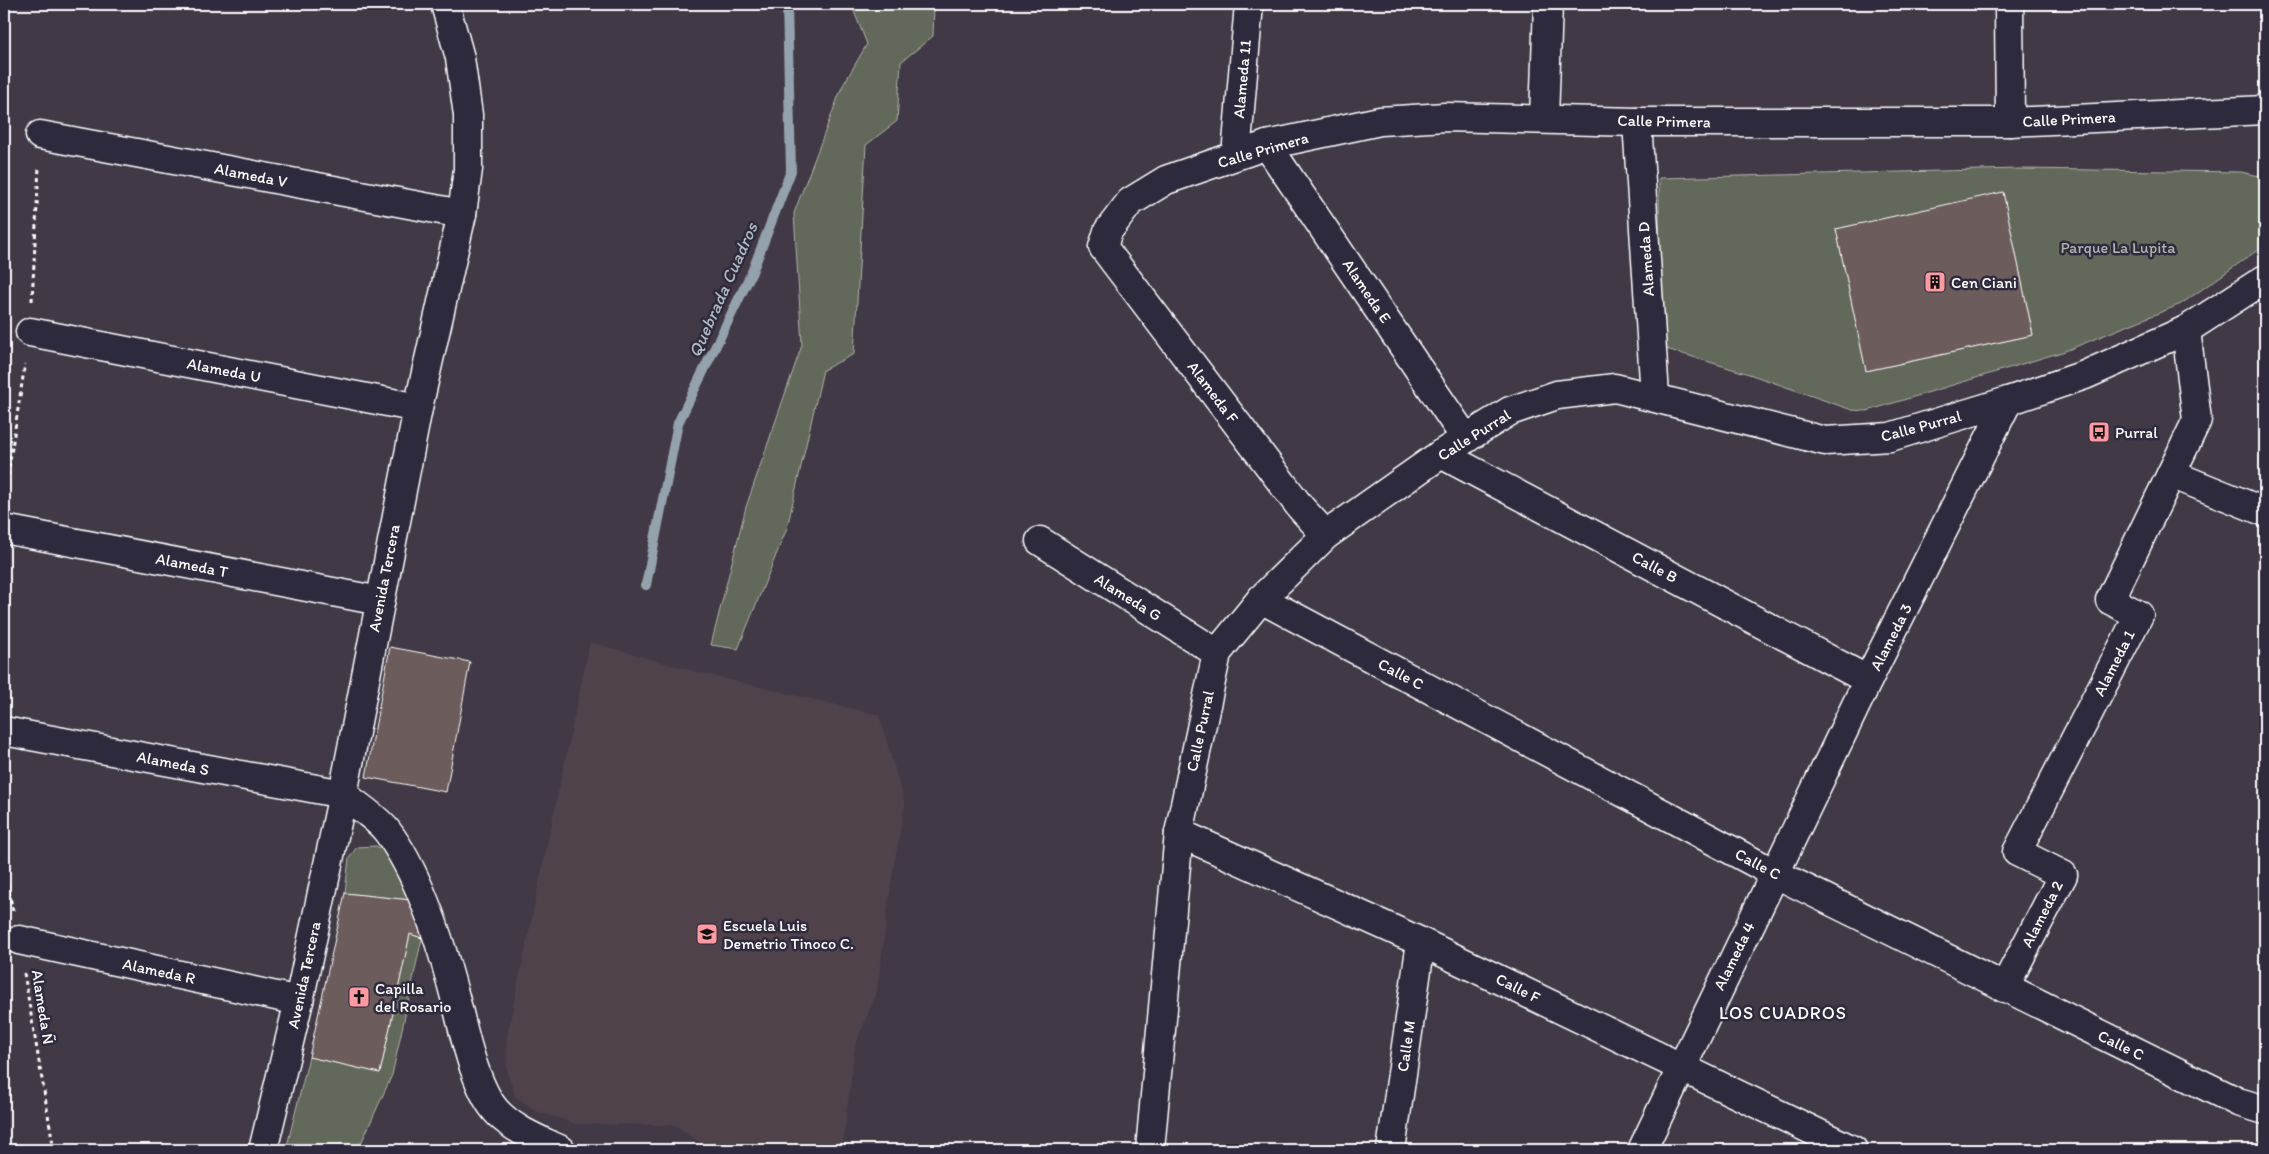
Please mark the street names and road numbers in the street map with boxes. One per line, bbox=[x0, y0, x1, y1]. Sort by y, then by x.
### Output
street label: Alameda 11 bbox=[1229, 38, 1255, 119]
street label: Calle Primera bbox=[2022, 107, 2116, 131]
street label: Calle Primera bbox=[1617, 111, 1711, 131]
street label: Calle Primera bbox=[1215, 128, 1311, 172]
street label: Alameda V bbox=[213, 159, 290, 191]
street label: Alameda D bbox=[1634, 221, 1658, 297]
street label: Alameda E bbox=[1339, 255, 1395, 327]
street label: Alameda U bbox=[185, 354, 263, 386]
street label: Alameda F bbox=[1184, 357, 1243, 427]
street label: Calle Purral bbox=[1434, 405, 1514, 465]
street label: Calle Purral bbox=[1879, 406, 1964, 446]
street label: Avenida Tercera bbox=[364, 522, 404, 633]
street label: Calle B bbox=[1629, 547, 1681, 587]
street label: Alameda T bbox=[154, 549, 230, 581]
street label: Alameda G bbox=[1091, 569, 1165, 625]
street label: Alameda 3 bbox=[1866, 600, 1916, 674]
street label: Alameda 1 bbox=[2089, 626, 2139, 699]
street label: Calle C bbox=[1375, 654, 1427, 694]
street label: Calle Purral bbox=[1182, 688, 1218, 773]
street label: Alameda S bbox=[135, 747, 211, 779]
street label: Calle C bbox=[1732, 844, 1784, 884]
street label: Alameda 2 bbox=[2017, 877, 2067, 951]
street label: Alameda 4 bbox=[1709, 918, 1759, 993]
street label: Avenida Tercera bbox=[283, 919, 325, 1030]
street label: Alameda R bbox=[121, 954, 197, 988]
street label: Alameda Ñ bbox=[28, 968, 58, 1046]
street label: Calle F bbox=[1493, 969, 1544, 1007]
street label: Calle M bbox=[1393, 1019, 1419, 1073]
street label: Calle C bbox=[2095, 1026, 2147, 1064]

